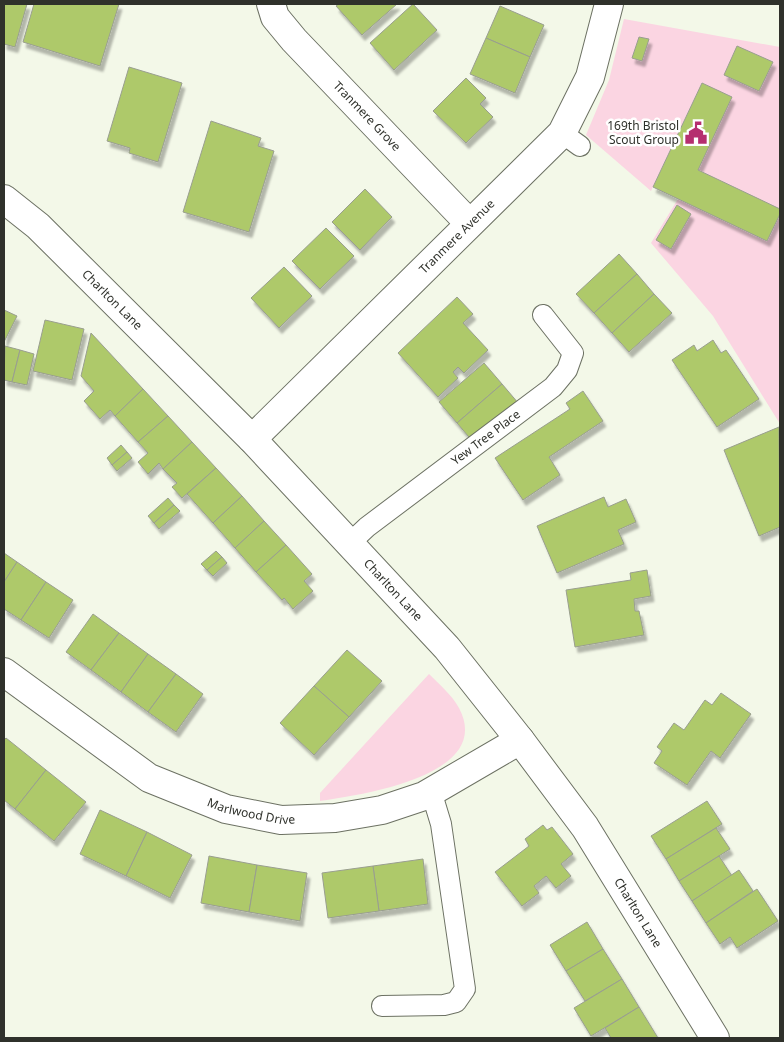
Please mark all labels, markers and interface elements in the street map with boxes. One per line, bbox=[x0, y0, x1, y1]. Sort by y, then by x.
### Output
street label: Tranmere Grove bbox=[330, 77, 405, 155]
place label: 169th Bristol Scout Group bbox=[607, 117, 679, 148]
public building icon: 169th Bristol Scout Group bbox=[683, 120, 709, 146]
street label: Tranmere Avenue bbox=[415, 195, 498, 277]
street label: Charlton Lane bbox=[78, 265, 147, 334]
street label: Yew Tree Place bbox=[447, 405, 524, 469]
street label: Charlton Lane bbox=[360, 555, 427, 625]
street label: Marlwood Drive bbox=[205, 793, 296, 828]
street label: Charlton Lane bbox=[610, 874, 666, 951]

